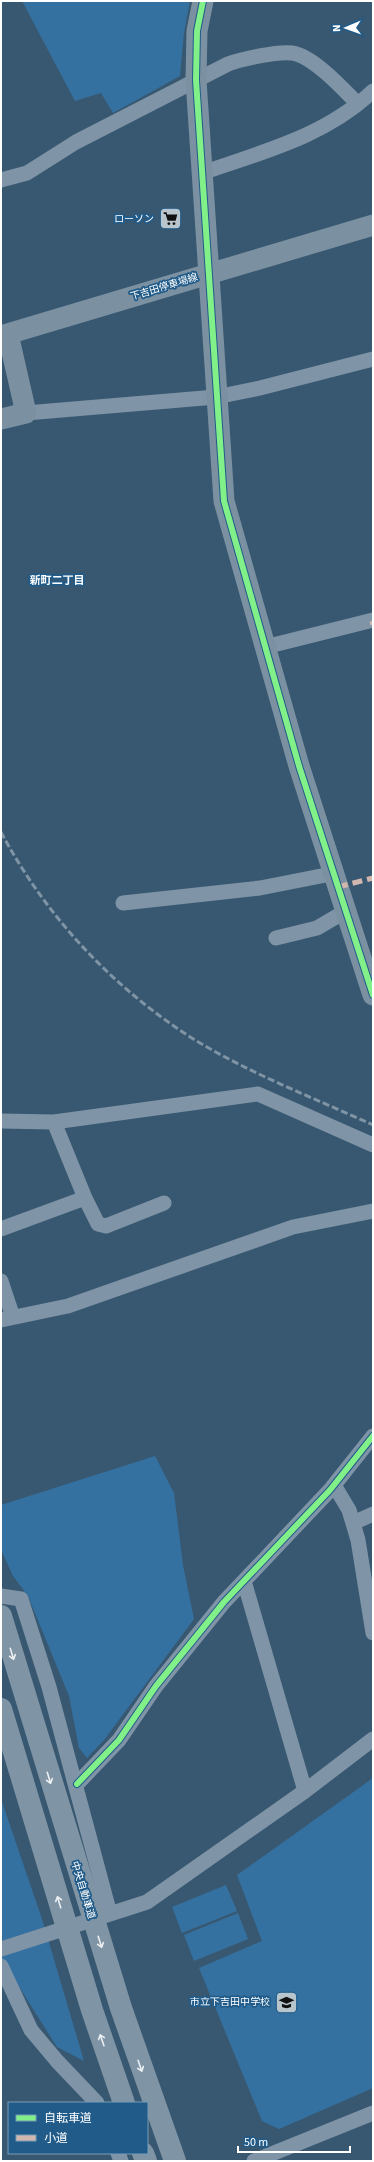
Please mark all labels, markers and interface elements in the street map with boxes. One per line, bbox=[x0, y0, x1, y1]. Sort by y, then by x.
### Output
north arrow bbox=[326, 8, 366, 48]
text: N bbox=[329, 24, 344, 32]
supermarket icon: ローソン bbox=[157, 206, 183, 232]
place label: ローソン bbox=[114, 212, 154, 226]
street label: 下吉田停車場線 bbox=[128, 270, 200, 304]
district label: 新町二丁目 bbox=[30, 573, 85, 588]
one-way arrow bbox=[9, 1647, 16, 1660]
one-way arrow bbox=[46, 1771, 53, 1784]
street label: 中央自動車道 bbox=[68, 1859, 98, 1921]
one-way arrow bbox=[55, 1896, 62, 1909]
one-way arrow bbox=[97, 1936, 104, 1949]
school or university icon: 市立下吉田中学校 bbox=[273, 1989, 299, 2015]
place label: 市立下吉田中学校 bbox=[190, 1995, 270, 2009]
one-way arrow bbox=[98, 2034, 106, 2046]
one-way arrow bbox=[137, 2060, 145, 2072]
legend bbox=[8, 2102, 148, 2154]
text: 自転車道 bbox=[44, 2110, 92, 2127]
scale bar bbox=[238, 2128, 350, 2154]
text: 小道 bbox=[44, 2130, 68, 2147]
text: 50 m bbox=[244, 2134, 268, 2151]

